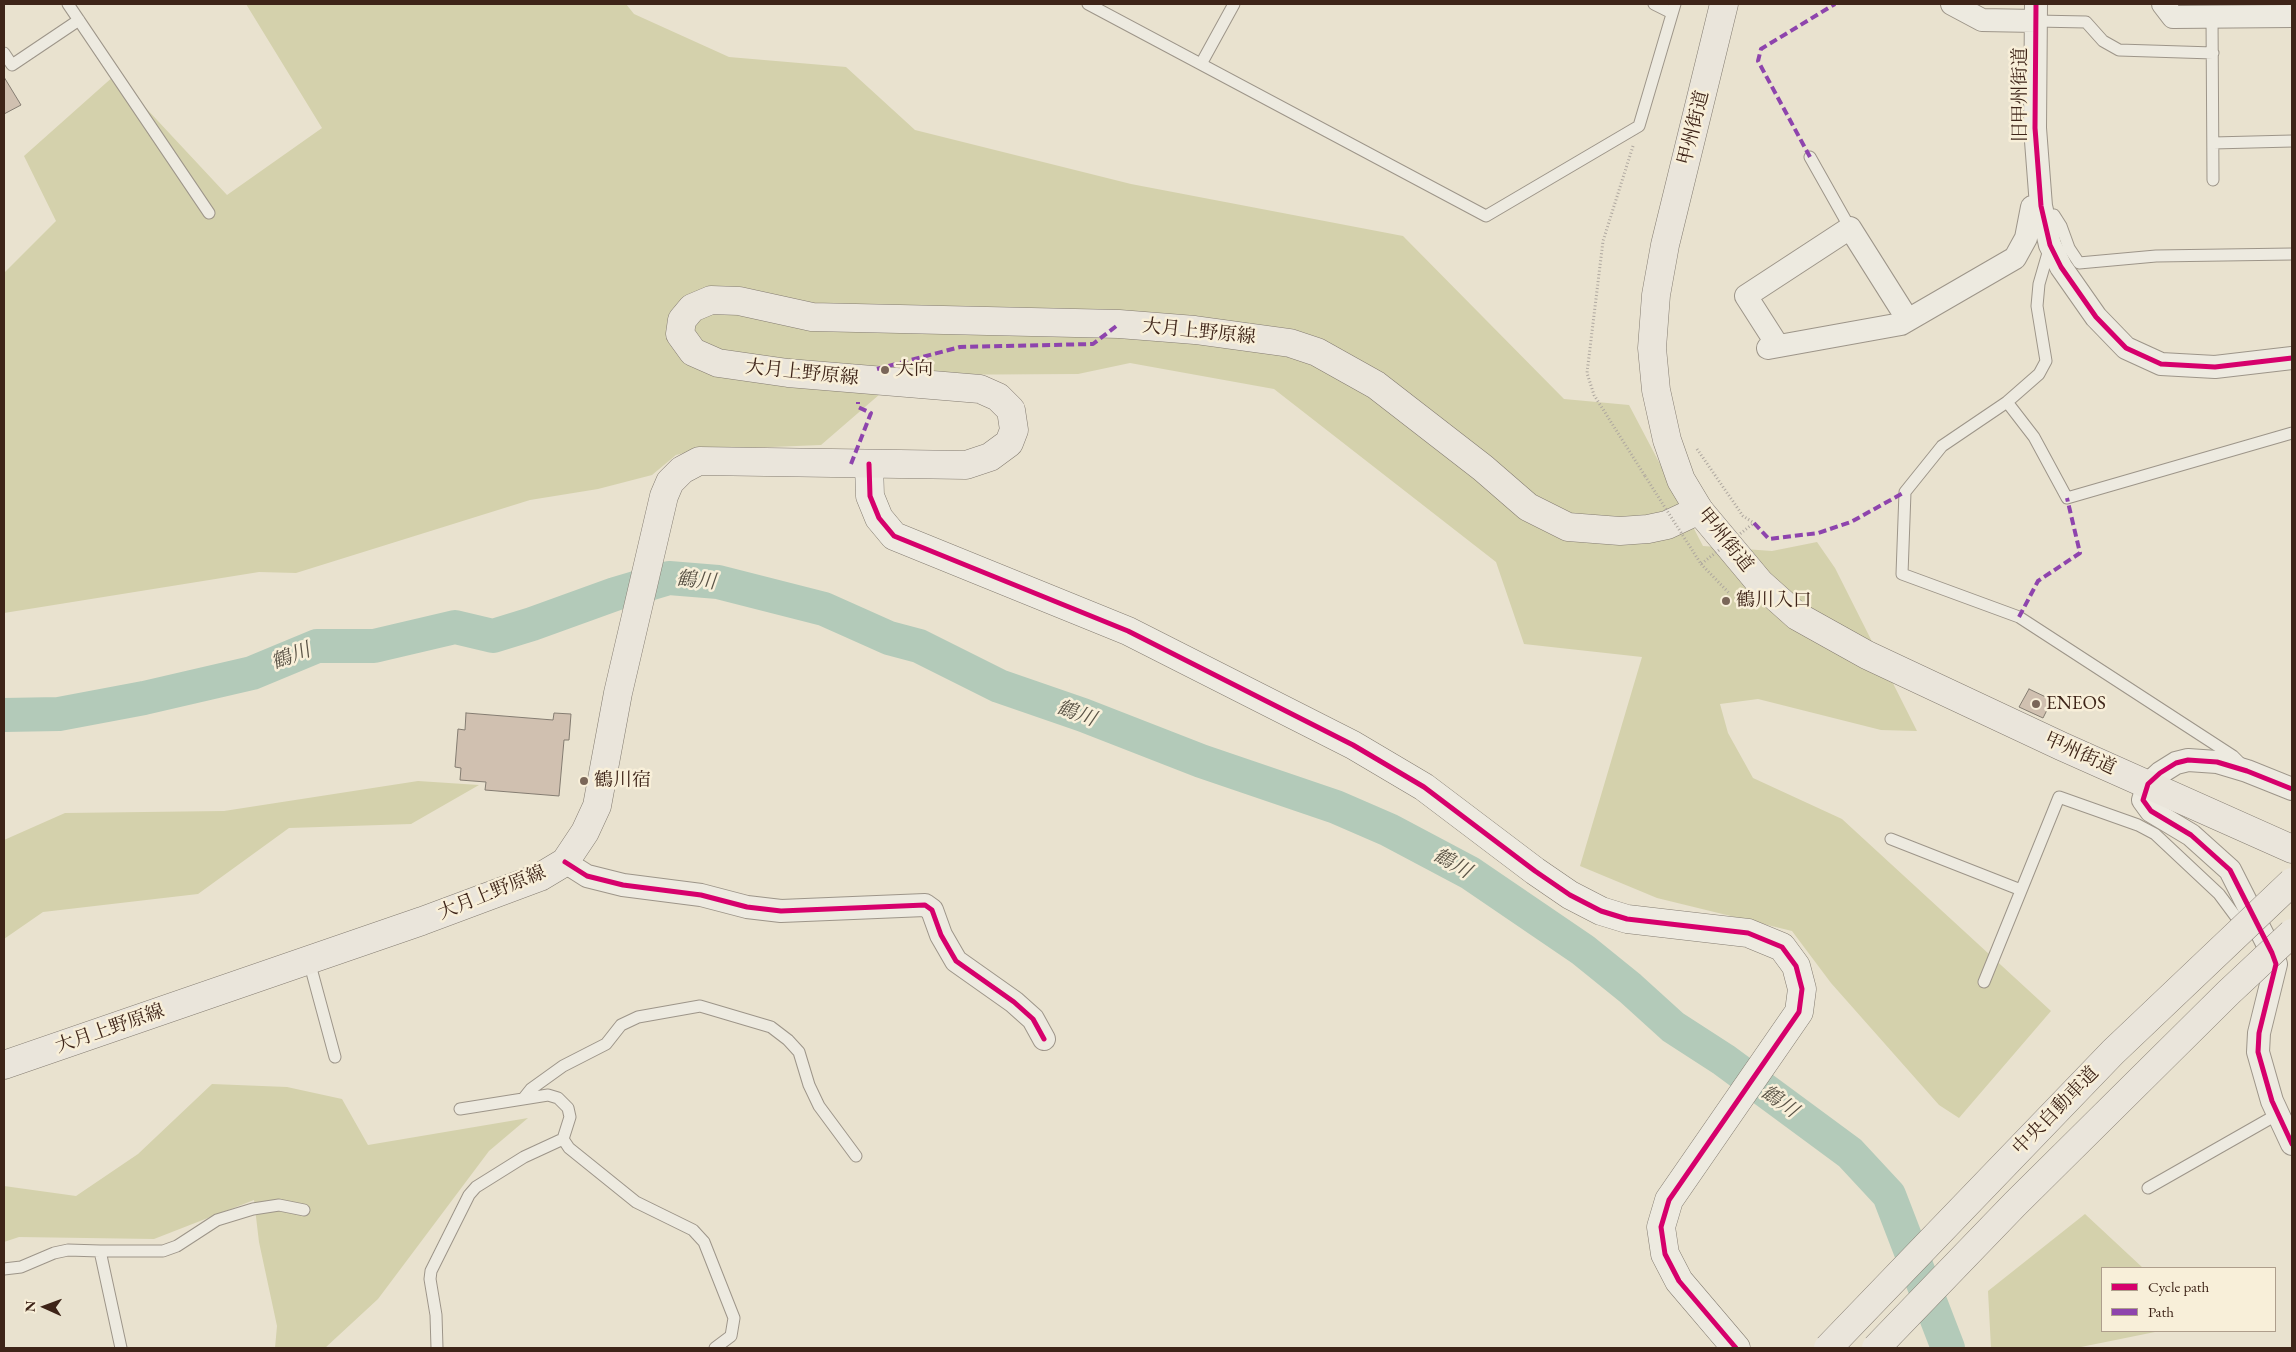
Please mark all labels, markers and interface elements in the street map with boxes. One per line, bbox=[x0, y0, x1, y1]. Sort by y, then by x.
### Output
street label: 旧甲州街道 bbox=[2010, 48, 2032, 142]
street label: 甲州街道 bbox=[1674, 88, 1714, 168]
street label: 大月上野原線 bbox=[1141, 315, 1257, 349]
street label: 大月上野原線 bbox=[744, 356, 860, 390]
place label: 大向 bbox=[895, 359, 933, 381]
marker: 大向 bbox=[879, 364, 891, 376]
street label: 甲州街道 bbox=[1692, 503, 1758, 577]
water label: 鶴川 bbox=[675, 567, 717, 595]
place label: 鶴川入口 bbox=[1736, 590, 1812, 612]
marker: 鶴川入口 bbox=[1720, 595, 1732, 607]
water label: 鶴川 bbox=[268, 639, 314, 675]
place label: ENEOS bbox=[2046, 693, 2106, 715]
water label: 鶴川 bbox=[1053, 696, 1099, 732]
marker: ENEOS bbox=[2030, 698, 2042, 710]
street label: 甲州街道 bbox=[2041, 728, 2119, 780]
place label: 鶴川宿 bbox=[594, 770, 651, 792]
marker: 鶴川宿 bbox=[578, 775, 590, 787]
water label: 鶴川 bbox=[1429, 844, 1475, 884]
street label: 大月上野原線 bbox=[435, 861, 549, 925]
street label: 大月上野原線 bbox=[52, 1000, 168, 1058]
street label: 中央自動車道 bbox=[2008, 1062, 2104, 1160]
water label: 鶴川 bbox=[1756, 1081, 1802, 1123]
legend bbox=[2101, 1267, 2276, 1332]
text: Cycle path bbox=[2148, 1277, 2209, 1296]
north arrow bbox=[20, 1282, 70, 1332]
text: N bbox=[21, 1301, 39, 1312]
text: Path bbox=[2148, 1302, 2174, 1321]

